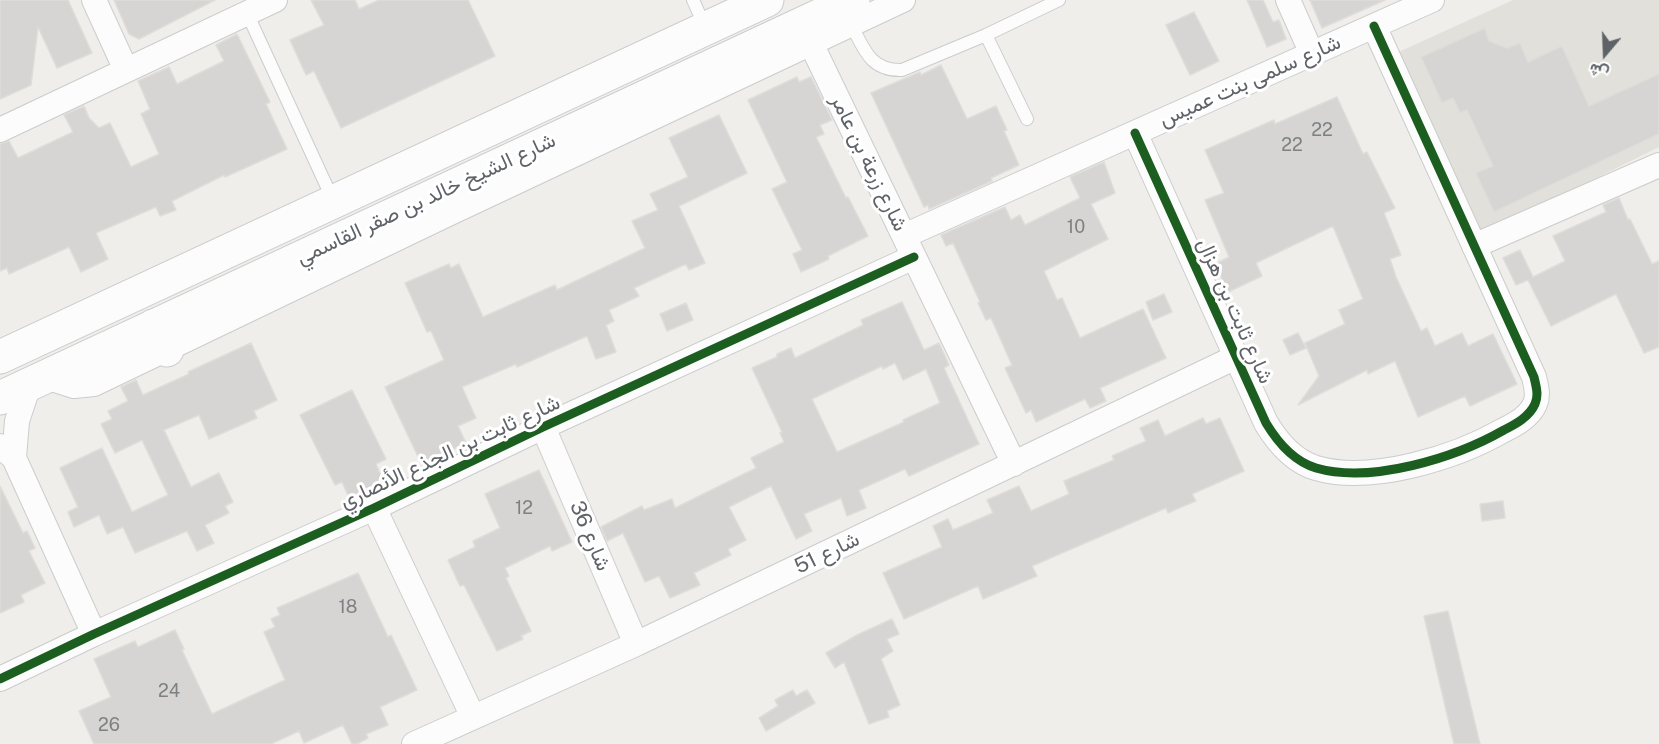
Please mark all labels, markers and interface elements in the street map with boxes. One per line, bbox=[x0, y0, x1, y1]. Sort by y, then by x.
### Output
north arrow bbox=[1575, 24, 1635, 84]
street label: شارع سلمى بنت عميس bbox=[1155, 30, 1345, 132]
text: ش bbox=[1587, 59, 1611, 84]
street label: شارع زرعة بن عامر bbox=[825, 91, 913, 235]
house number: 22 bbox=[1311, 119, 1333, 141]
street label: شارع الشيخ خالد بن صقر القاسمي bbox=[292, 128, 560, 270]
house number: 22 bbox=[1281, 134, 1303, 156]
house number: 10 bbox=[1067, 216, 1085, 238]
street label: شارع ثابت بن هزال bbox=[1192, 234, 1278, 388]
street label: شارع ثابت بن الجذع الأنصاري bbox=[336, 390, 564, 514]
house number: 12 bbox=[515, 497, 533, 519]
street label: شارع 36 bbox=[564, 497, 616, 575]
street label: شارع 51 bbox=[790, 526, 864, 580]
house number: 18 bbox=[339, 596, 357, 618]
house number: 24 bbox=[158, 680, 180, 702]
house number: 26 bbox=[98, 714, 120, 736]

